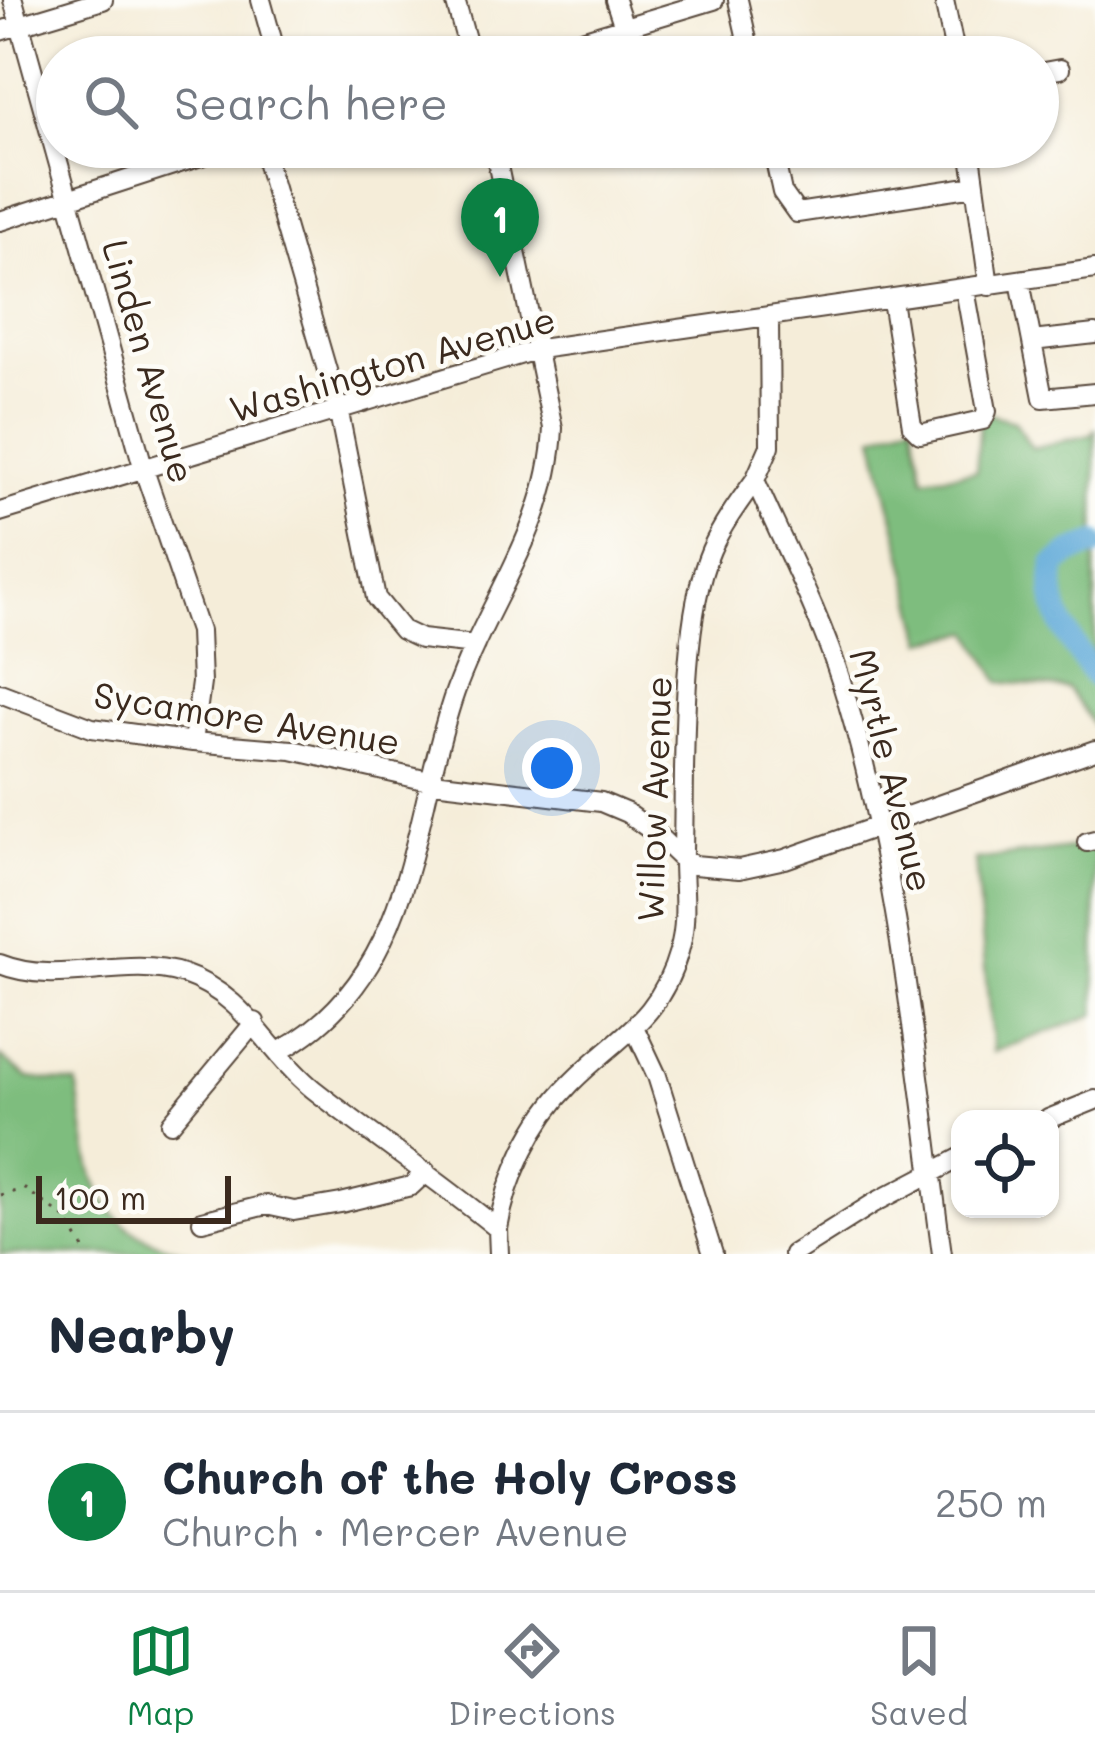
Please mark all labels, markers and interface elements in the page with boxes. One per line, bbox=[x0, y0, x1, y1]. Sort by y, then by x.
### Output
search box bbox=[36, 36, 1059, 168]
icon: search bbox=[78, 69, 144, 135]
text: Search here bbox=[174, 73, 448, 131]
pin: 1 bbox=[461, 178, 539, 277]
street label: Linden Avenue bbox=[93, 234, 207, 488]
street label: Washington Avenue bbox=[224, 294, 560, 432]
street label: Myrtle Avenue bbox=[839, 644, 946, 897]
street label: Sycamore Avenue bbox=[91, 670, 403, 765]
street label: Willow Avenue bbox=[625, 675, 681, 923]
your location bbox=[522, 738, 582, 798]
map controls bbox=[951, 1110, 1059, 1218]
button: locate bbox=[951, 1110, 1059, 1218]
scale bar bbox=[36, 1170, 231, 1223]
text: 100 m bbox=[54, 1175, 146, 1218]
text: Nearby bbox=[48, 1299, 235, 1366]
text: Church of the Holy Cross bbox=[162, 1447, 738, 1505]
text: 1 bbox=[78, 1476, 96, 1527]
text: 250 m bbox=[935, 1476, 1047, 1527]
text: Church · Mercer Avenue bbox=[162, 1505, 629, 1556]
tab: Map bbox=[127, 1618, 194, 1733]
tab: Directions bbox=[448, 1618, 616, 1733]
tab: Saved bbox=[870, 1618, 968, 1733]

